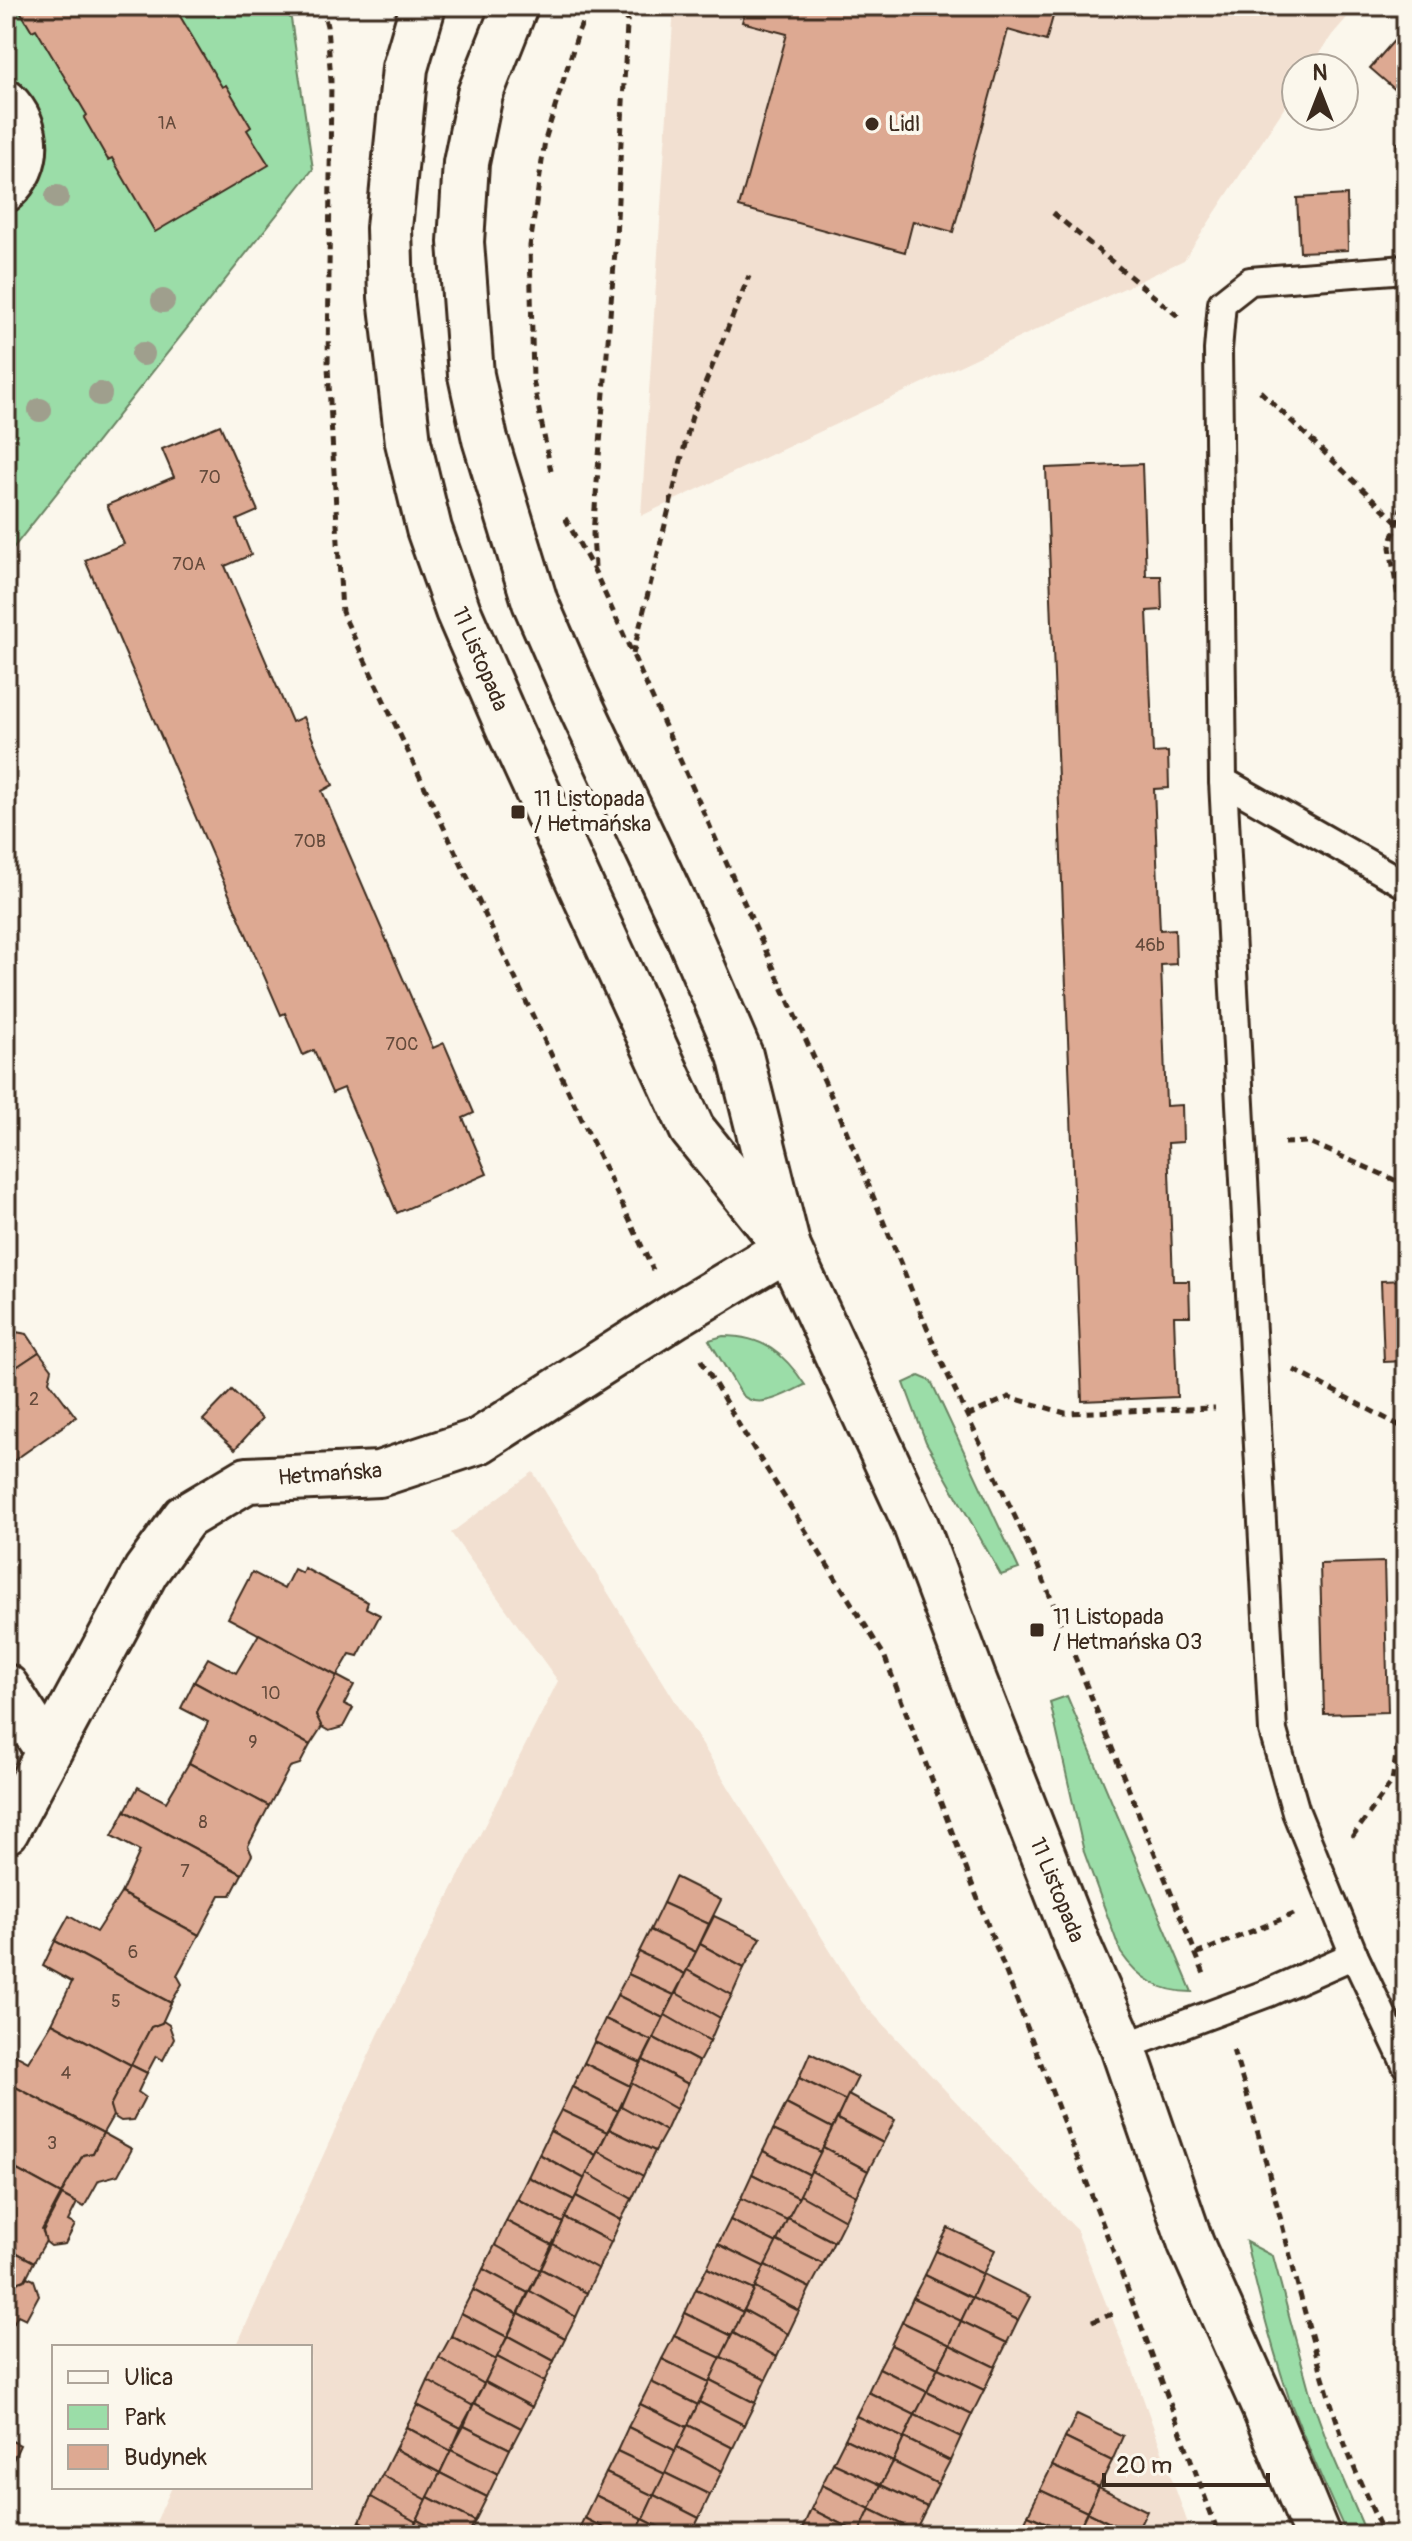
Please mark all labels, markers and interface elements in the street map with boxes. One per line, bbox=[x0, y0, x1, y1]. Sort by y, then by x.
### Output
north arrow bbox=[1280, 52, 1360, 132]
text: N bbox=[1313, 59, 1328, 87]
place label: Lidl bbox=[888, 110, 920, 138]
house number: 1A bbox=[158, 112, 177, 135]
marker: Lidl bbox=[863, 115, 881, 133]
house number: 70 bbox=[199, 466, 221, 489]
house number: 70A bbox=[172, 553, 206, 576]
street label: 11 Listopada bbox=[445, 603, 515, 715]
place label: 11 Listopada / Hetmańska bbox=[534, 785, 651, 838]
marker: 11 Listopada / Hetmańska bbox=[509, 803, 527, 821]
house number: 70B bbox=[294, 830, 326, 853]
house number: 46b bbox=[1135, 934, 1165, 957]
house number: 70C bbox=[386, 1033, 418, 1056]
house number: 2 bbox=[29, 1388, 39, 1411]
street label: Hetmańska bbox=[277, 1456, 383, 1492]
place label: 11 Listopada / Hetmańska 03 bbox=[1053, 1603, 1202, 1656]
marker: 11 Listopada / Hetmańska 03 bbox=[1028, 1621, 1046, 1639]
house number: 10 bbox=[261, 1682, 281, 1705]
house number: 9 bbox=[248, 1731, 258, 1754]
house number: 8 bbox=[198, 1811, 208, 1834]
street label: 11 Listopada bbox=[1023, 1833, 1091, 1947]
house number: 7 bbox=[180, 1860, 190, 1883]
house number: 6 bbox=[128, 1941, 138, 1964]
house number: 5 bbox=[111, 1990, 121, 2013]
house number: 4 bbox=[61, 2062, 72, 2085]
house number: 3 bbox=[47, 2132, 57, 2155]
legend bbox=[52, 2345, 312, 2489]
text: Ulica bbox=[124, 2363, 173, 2392]
text: Park bbox=[124, 2403, 166, 2432]
scale bar bbox=[1104, 2437, 1268, 2487]
text: Budynek bbox=[124, 2443, 207, 2472]
text: 20 m bbox=[1116, 2451, 1172, 2480]

